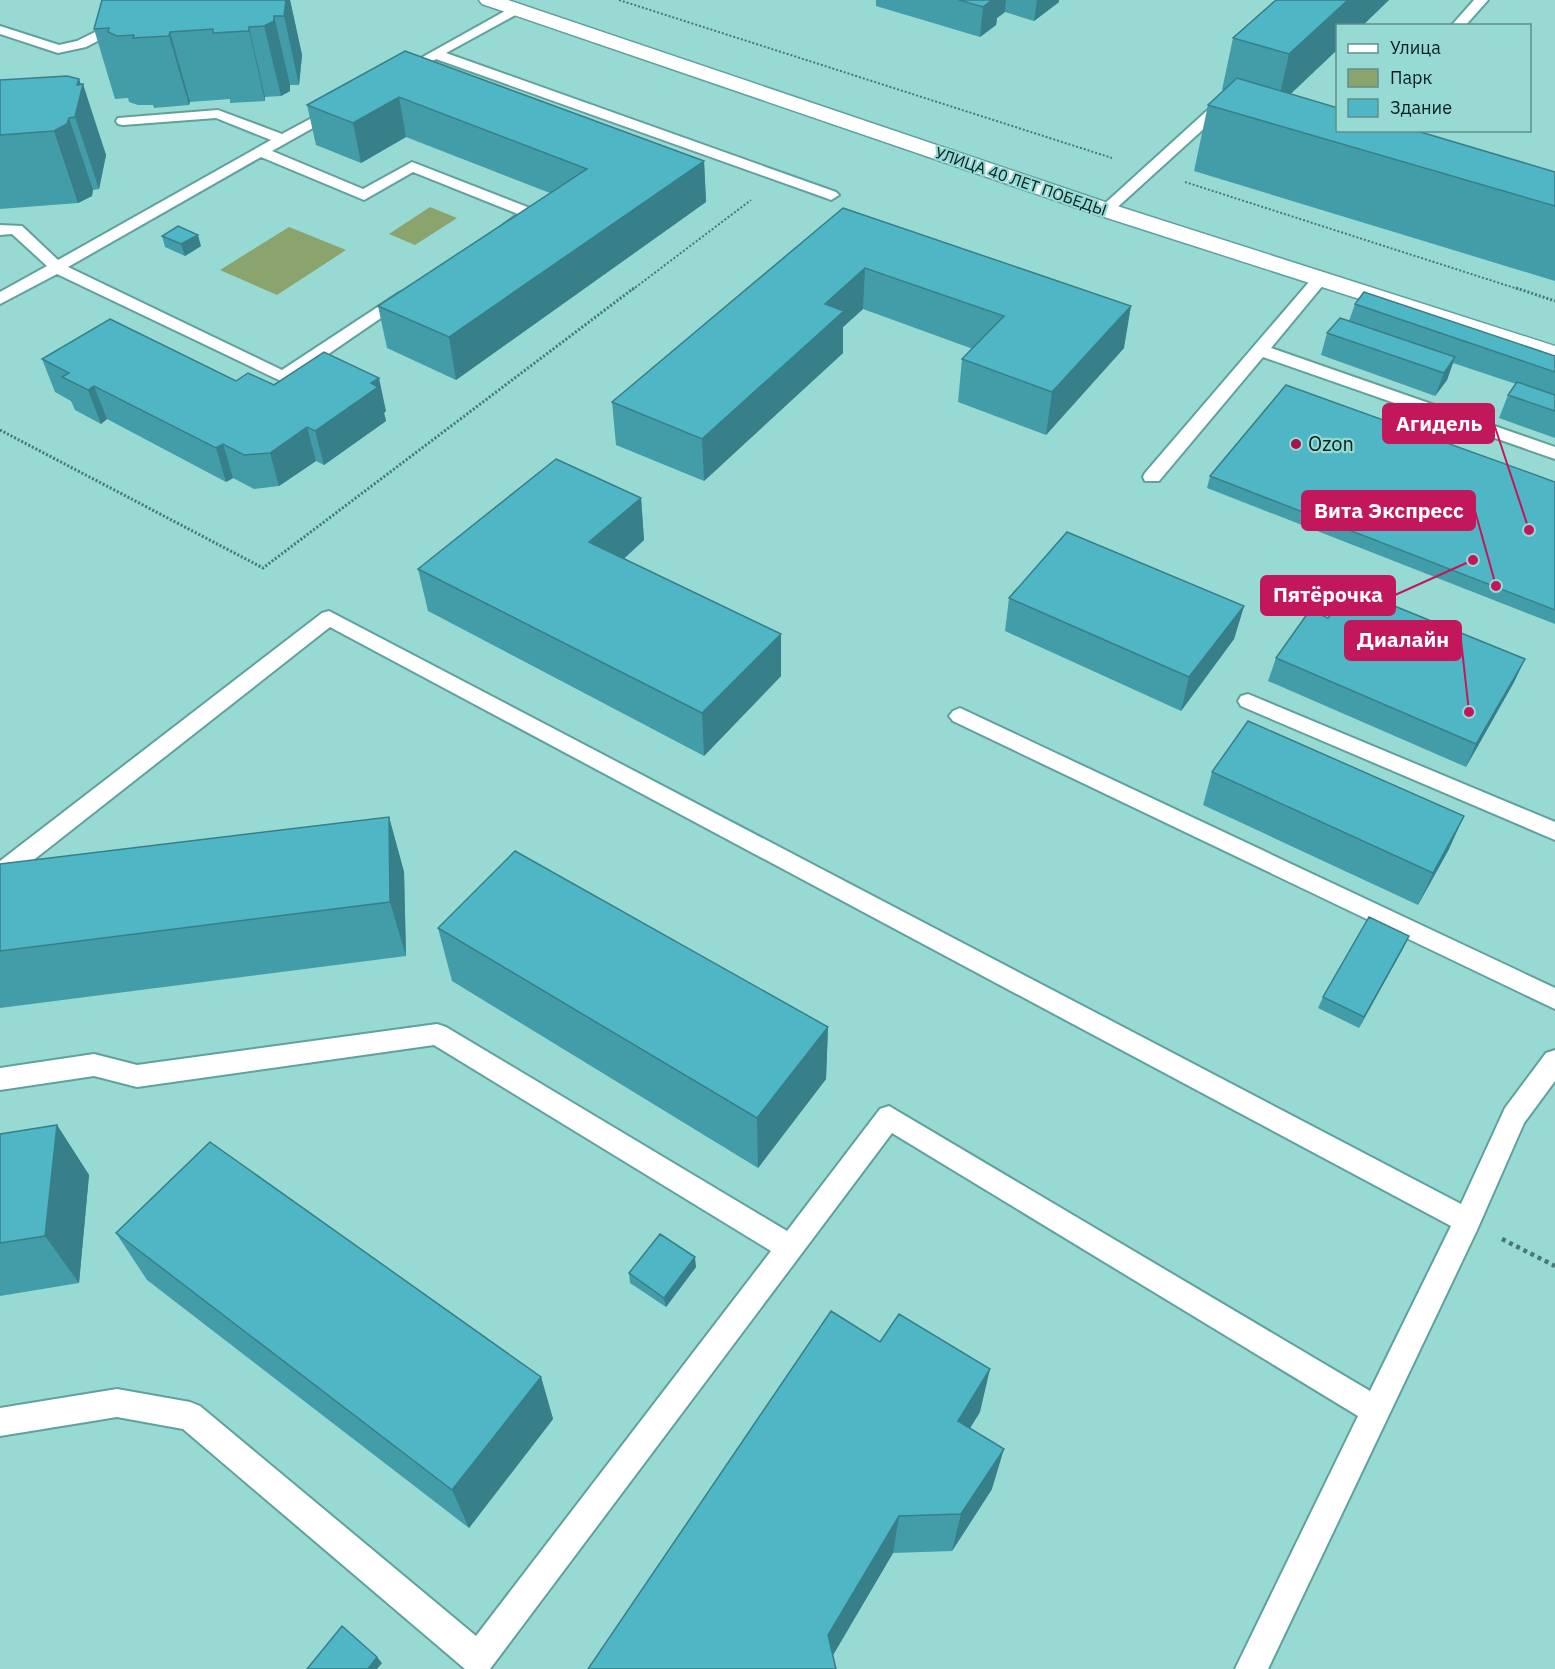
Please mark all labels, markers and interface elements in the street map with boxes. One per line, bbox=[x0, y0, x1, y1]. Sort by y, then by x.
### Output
legend bbox=[1336, 24, 1531, 132]
text: Улица bbox=[1390, 36, 1441, 59]
text: Парк bbox=[1390, 66, 1433, 89]
text: Здание bbox=[1390, 96, 1452, 119]
street label: УЛИЦА 40 ЛЕТ ПОБЕДЫ bbox=[932, 142, 1110, 220]
callout: Агидель bbox=[1383, 404, 1494, 443]
text: Агидель bbox=[1396, 409, 1483, 437]
place label: Ozon bbox=[1308, 430, 1354, 457]
marker: Ozon bbox=[1289, 437, 1303, 451]
callout: Вита Экспресс bbox=[1302, 491, 1475, 530]
text: Вита Экспресс bbox=[1314, 496, 1464, 524]
callout: Пятёрочка bbox=[1261, 576, 1395, 615]
text: Пятёрочка bbox=[1273, 580, 1383, 608]
callout: Диалайн bbox=[1345, 621, 1461, 660]
text: Диалайн bbox=[1357, 625, 1449, 653]

